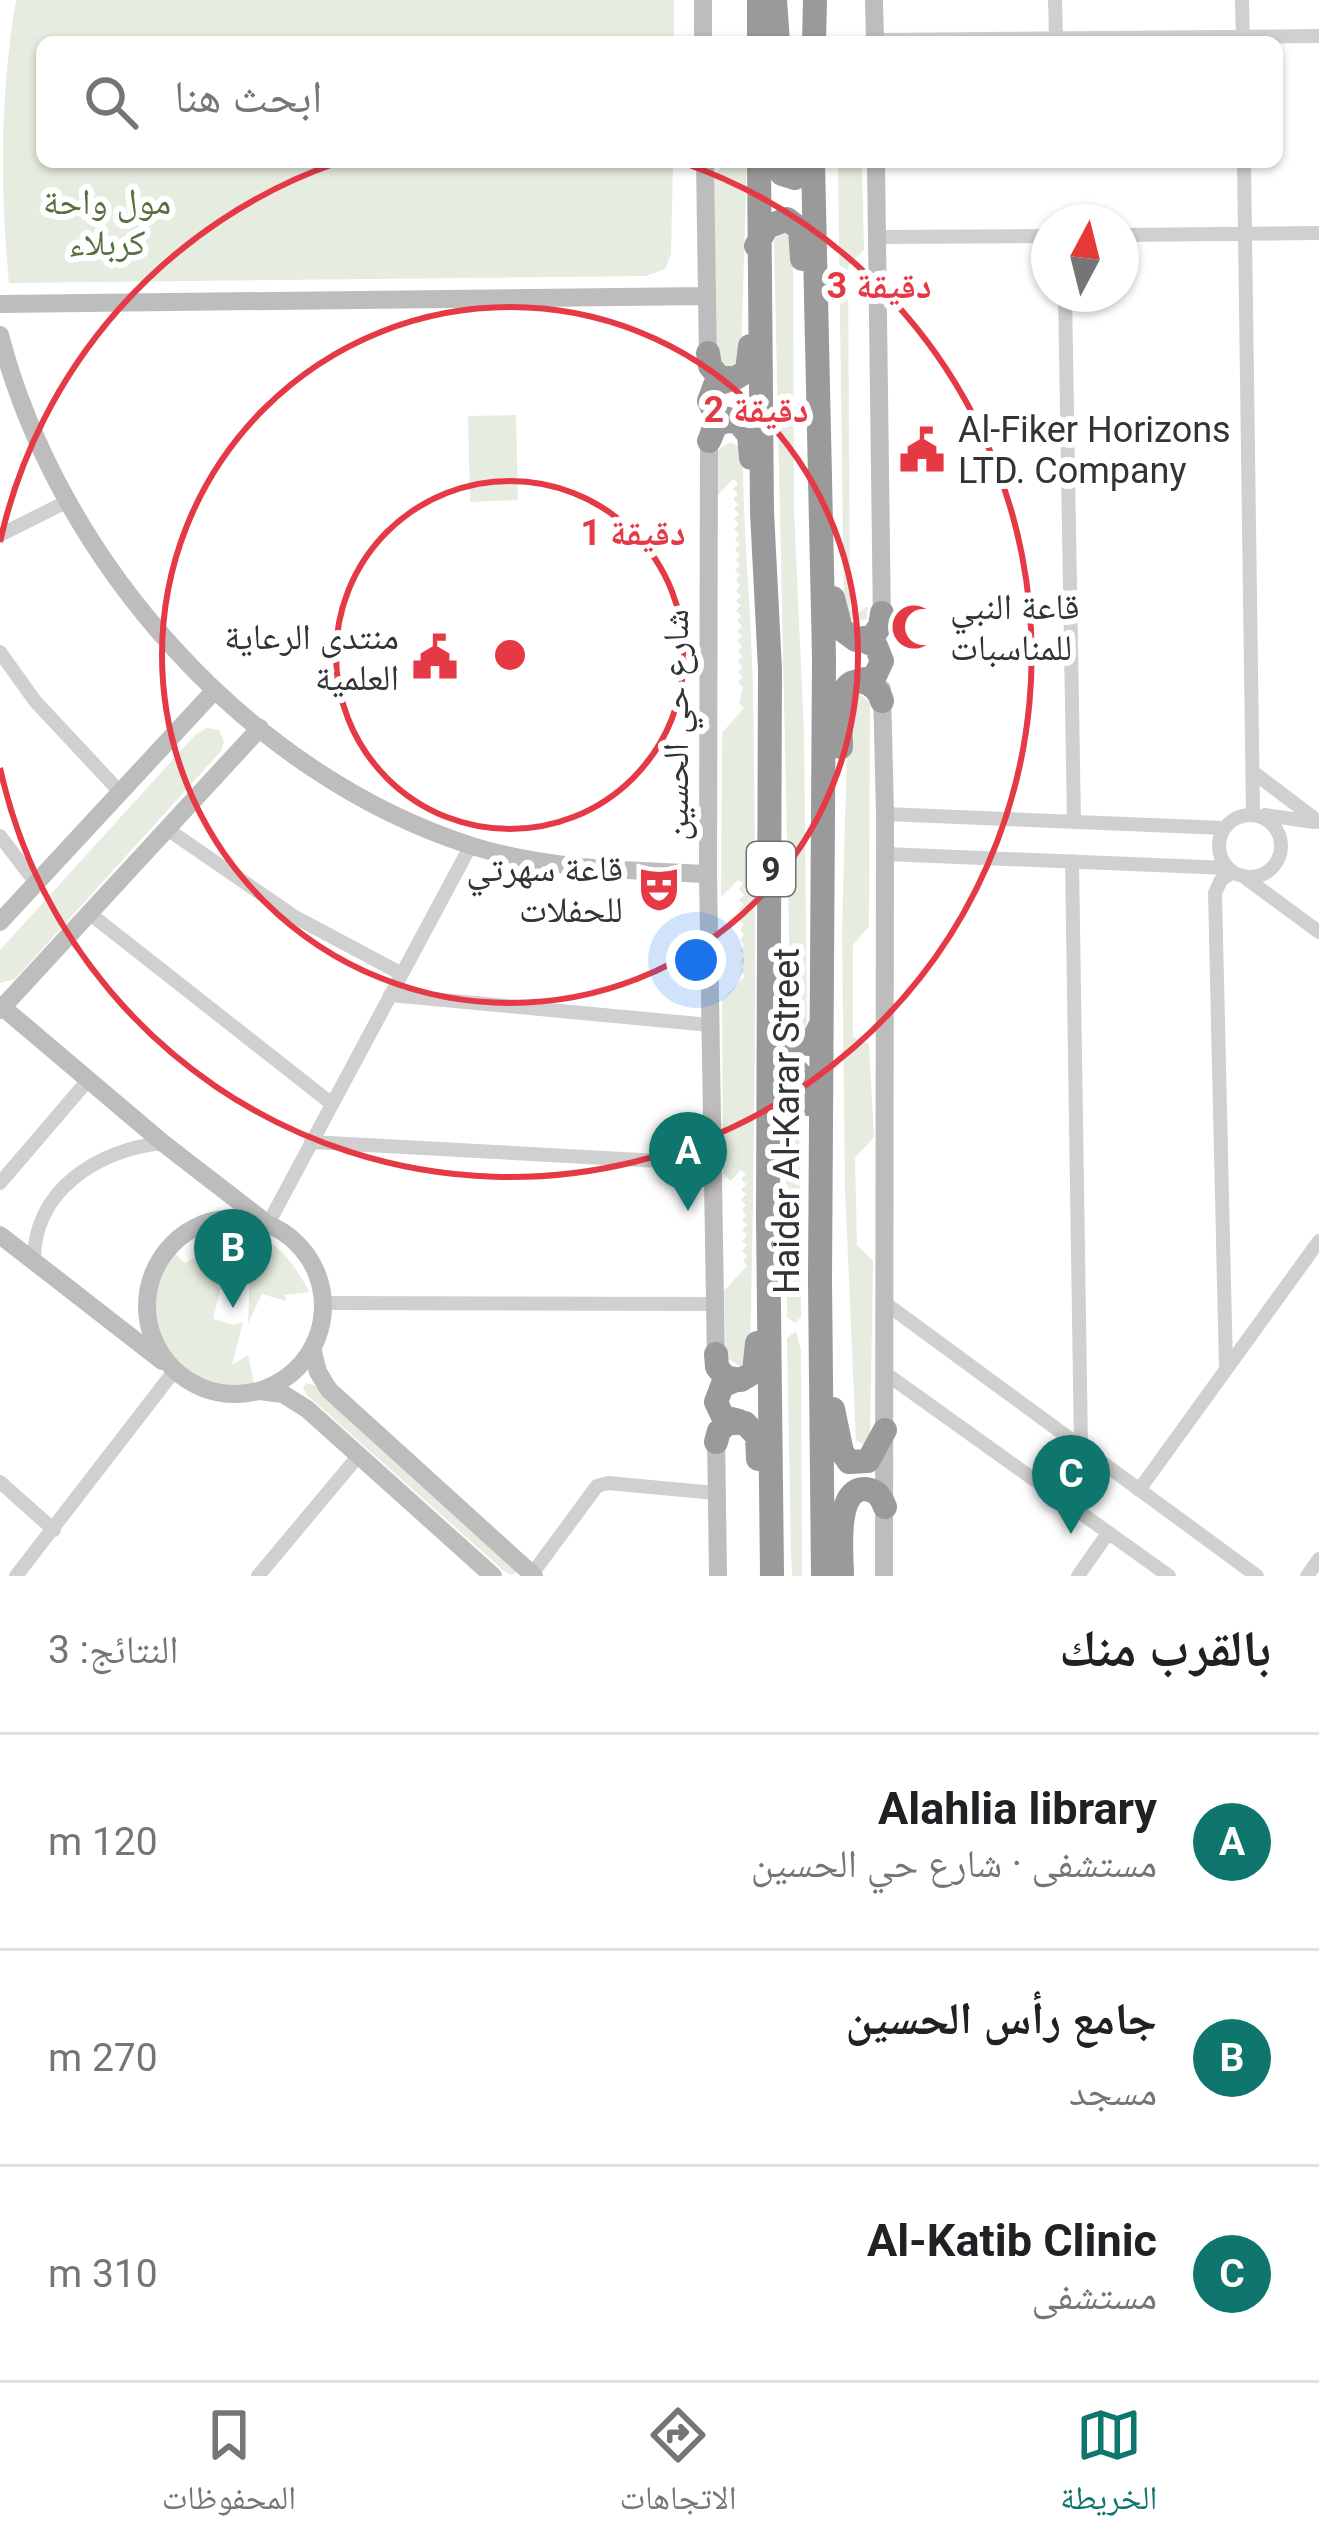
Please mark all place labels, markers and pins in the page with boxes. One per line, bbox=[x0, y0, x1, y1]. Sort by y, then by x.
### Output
place label: Al-Fiker Horizons LTD. Company bbox=[958, 409, 1231, 492]
public building icon: Al-Fiker Horizons LTD. Company bbox=[897, 425, 947, 475]
place label: قاعة النبي للمناسبات bbox=[950, 586, 1080, 669]
mosque icon: قاعة النبي للمناسبات bbox=[889, 602, 939, 652]
place label: منتدى الرعاية العلمية bbox=[224, 616, 399, 699]
public building icon: منتدى الرعاية العلمية bbox=[410, 632, 460, 682]
centre of rings bbox=[489, 634, 531, 676]
place label: قاعة سهرتي للحفلات bbox=[466, 848, 623, 931]
theatre icon: قاعة سهرتي للحفلات bbox=[634, 864, 684, 914]
pin: A bbox=[649, 1112, 727, 1211]
pin: B bbox=[194, 1209, 272, 1308]
pin: C bbox=[1032, 1435, 1110, 1534]

